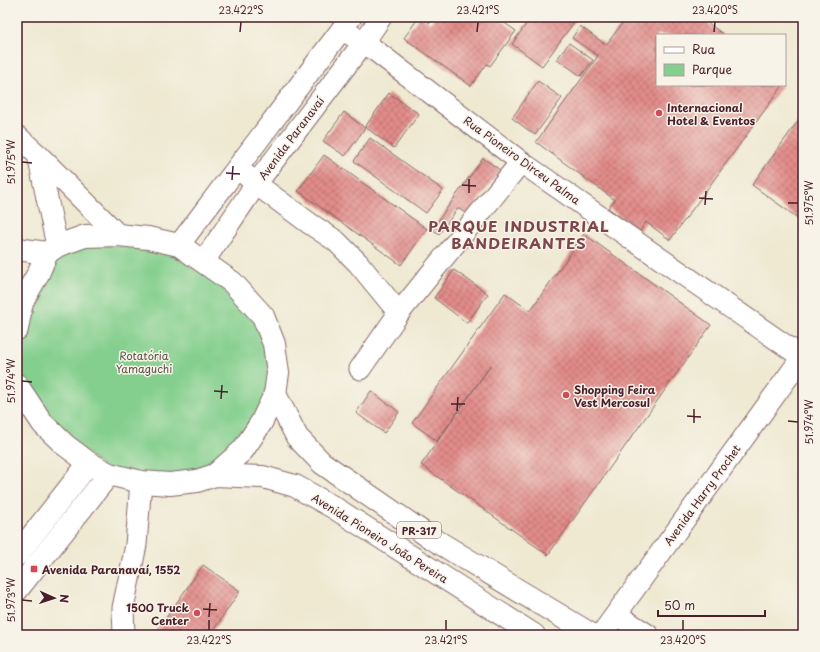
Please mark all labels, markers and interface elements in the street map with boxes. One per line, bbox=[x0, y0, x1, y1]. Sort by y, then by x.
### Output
text: 23.422°S bbox=[218, 2, 264, 17]
text: 23.421°S bbox=[457, 2, 499, 17]
text: 23.420°S bbox=[692, 2, 738, 17]
legend bbox=[656, 34, 786, 86]
text: Rua bbox=[692, 40, 716, 58]
text: Parque bbox=[692, 60, 732, 78]
street label: Avenida Paranavaí bbox=[254, 93, 328, 183]
place label: Internacional Hotel & Eventos bbox=[667, 99, 756, 129]
marker: Internacional Hotel & Eventos bbox=[654, 108, 664, 118]
street label: Rua Pioneiro Dirceu Palma bbox=[460, 112, 584, 208]
text: 51.975°W bbox=[3, 139, 18, 185]
text: 51.975°W bbox=[801, 180, 816, 226]
district label: PARQUE INDUSTRIAL BANDEIRANTES bbox=[428, 214, 610, 254]
park label: Rotatória Yamaguchi bbox=[116, 347, 172, 377]
text: 51.974°W bbox=[3, 358, 18, 403]
place label: Shopping Feira Vest Mercosul bbox=[574, 381, 656, 411]
marker: Shopping Feira Vest Mercosul bbox=[561, 390, 571, 400]
text: 51.974°W bbox=[801, 399, 816, 444]
street label: Avenida Harry Prochet bbox=[660, 441, 745, 549]
street label: Avenida Pioneiro João Pereira bbox=[308, 489, 452, 587]
road number: PR-317 bbox=[397, 522, 441, 538]
place label: Avenida Paranavaí, 1552 bbox=[41, 561, 180, 578]
marker: Avenida Paranavaí, 1552 bbox=[29, 564, 39, 574]
text: 51.973°W bbox=[3, 577, 18, 623]
north arrow bbox=[34, 578, 74, 618]
scale bar bbox=[658, 592, 765, 618]
text: N bbox=[56, 594, 73, 604]
text: 50 m bbox=[664, 596, 695, 614]
place label: 1500 Truck Center bbox=[126, 599, 190, 629]
marker: 1500 Truck Center bbox=[192, 608, 202, 618]
text: 23.422°S bbox=[186, 632, 232, 647]
text: 23.421°S bbox=[425, 632, 467, 647]
text: 23.420°S bbox=[660, 632, 706, 647]

